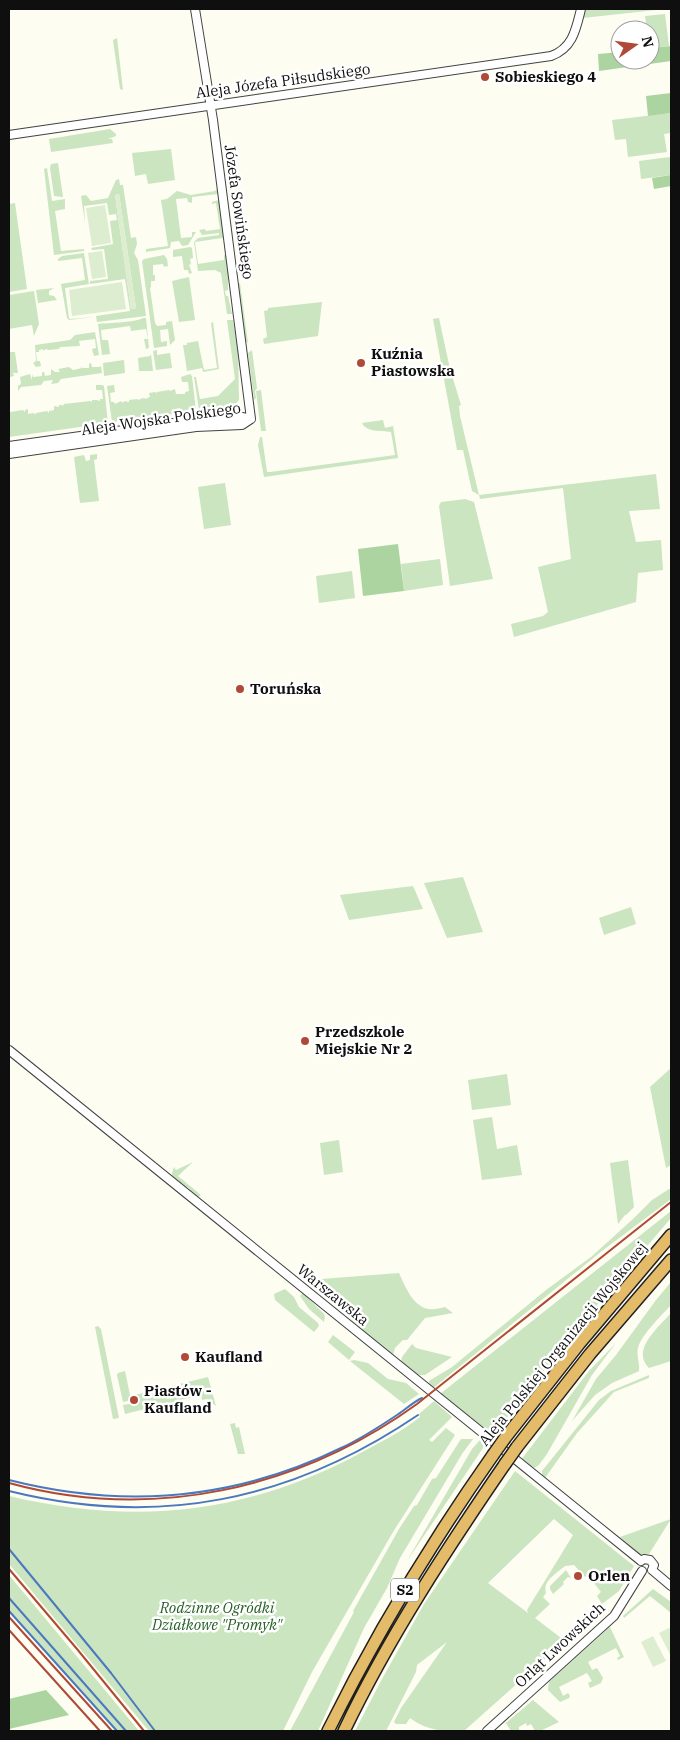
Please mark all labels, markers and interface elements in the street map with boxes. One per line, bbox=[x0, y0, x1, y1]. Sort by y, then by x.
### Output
north arrow bbox=[610, 20, 660, 70]
text: N bbox=[638, 34, 658, 49]
street label: Aleja Józefa Piłsudskiego bbox=[194, 59, 371, 102]
place label: Sobieskiego 4 bbox=[495, 67, 596, 86]
marker: Sobieskiego 4 bbox=[479, 71, 491, 83]
street label: Józefa Sowińskiego bbox=[221, 143, 258, 281]
place label: Kuźnia Piastowska bbox=[371, 344, 455, 380]
marker: Kuźnia Piastowska bbox=[355, 357, 367, 369]
street label: Aleja Wojska Polskiego bbox=[80, 398, 242, 439]
place label: Toruńska bbox=[250, 679, 322, 698]
marker: Toruńska bbox=[234, 683, 246, 695]
place label: Przedszkole Miejskie Nr 2 bbox=[315, 1022, 412, 1058]
marker: Przedszkole Miejskie Nr 2 bbox=[299, 1035, 311, 1047]
street label: Aleja Polskiej Organizacji Wojskowej bbox=[474, 1238, 651, 1450]
street label: Warszawska bbox=[294, 1260, 373, 1329]
place label: Kaufland bbox=[195, 1347, 263, 1366]
marker: Kaufland bbox=[179, 1351, 191, 1363]
place label: Piastów - Kaufland bbox=[144, 1381, 212, 1417]
marker: Piastów - Kaufland bbox=[128, 1394, 140, 1406]
place label: Orlen bbox=[588, 1566, 630, 1585]
marker: Orlen bbox=[572, 1570, 584, 1582]
road number: S2 bbox=[391, 1578, 419, 1602]
park label: Rodzinne Ogródki Działkowe "Promyk" bbox=[151, 1598, 283, 1634]
street label: Orląt Lwowskich bbox=[511, 1598, 609, 1691]

